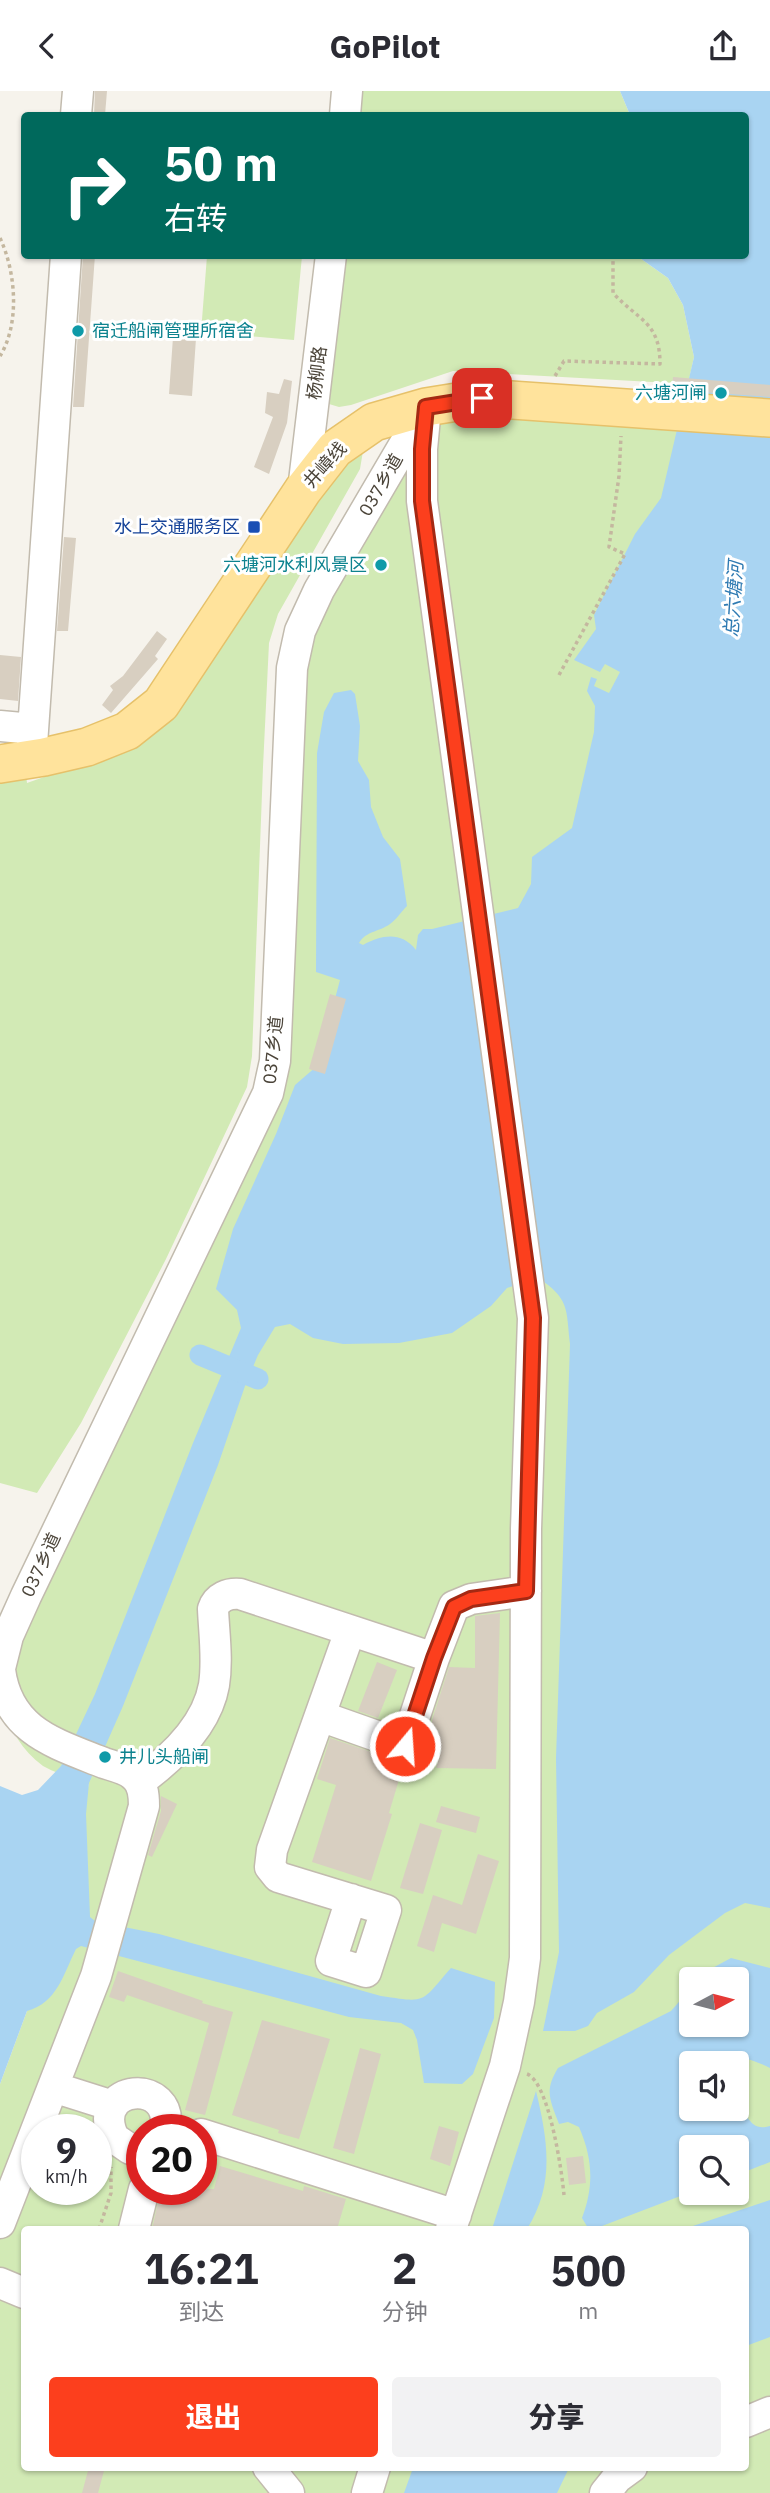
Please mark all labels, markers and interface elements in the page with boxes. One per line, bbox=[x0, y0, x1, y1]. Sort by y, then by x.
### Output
text: GoPilot bbox=[329, 25, 441, 67]
icon: back bbox=[28, 27, 66, 65]
icon: share bbox=[704, 27, 742, 65]
text: 50 m bbox=[164, 131, 278, 194]
icon: right bbox=[49, 140, 140, 231]
text: 右转 bbox=[164, 197, 228, 239]
place label: 宿迁船闸管理所宿舍 bbox=[92, 319, 254, 342]
marker: 宿迁船闸管理所宿舍 bbox=[70, 323, 86, 339]
street label: 杨柳路 bbox=[302, 345, 331, 401]
pin bbox=[452, 368, 512, 428]
icon: arrive bbox=[463, 379, 501, 417]
place label: 六塘河闸 bbox=[635, 381, 707, 404]
marker: 六塘河闸 bbox=[713, 385, 729, 401]
street label: 井嶂线 bbox=[298, 437, 351, 492]
street label: 037乡道 bbox=[354, 449, 408, 520]
place label: 水上交通服务区 bbox=[114, 515, 240, 538]
marker: 水上交通服务区 bbox=[246, 519, 262, 535]
place label: 六塘河水利风景区 bbox=[223, 553, 367, 576]
water label: 总六塘河 bbox=[718, 556, 748, 638]
marker: 六塘河水利风景区 bbox=[373, 557, 389, 573]
street label: 037乡道 bbox=[257, 1015, 288, 1085]
street label: 037乡道 bbox=[16, 1529, 65, 1601]
position arrow bbox=[368, 1709, 442, 1783]
place label: 井儿头船闸 bbox=[119, 1745, 209, 1768]
marker: 井儿头船闸 bbox=[97, 1749, 113, 1765]
north arrow bbox=[679, 1967, 749, 2037]
map controls bbox=[679, 1967, 749, 2205]
button: sound bbox=[679, 2051, 749, 2121]
speed limit sign: 20 bbox=[126, 2114, 217, 2205]
text: 9 bbox=[56, 2127, 77, 2173]
button: search bbox=[679, 2135, 749, 2205]
text: km/h bbox=[45, 2165, 88, 2188]
text: 16:21 bbox=[144, 2241, 259, 2296]
text: 2 bbox=[392, 2241, 417, 2296]
text: 500 bbox=[550, 2243, 626, 2298]
text: m bbox=[578, 2295, 598, 2325]
text: 到达 bbox=[178, 2296, 224, 2326]
text: 分钟 bbox=[382, 2296, 428, 2326]
button: 退出 bbox=[49, 2377, 378, 2457]
button: 分享 bbox=[392, 2377, 721, 2457]

